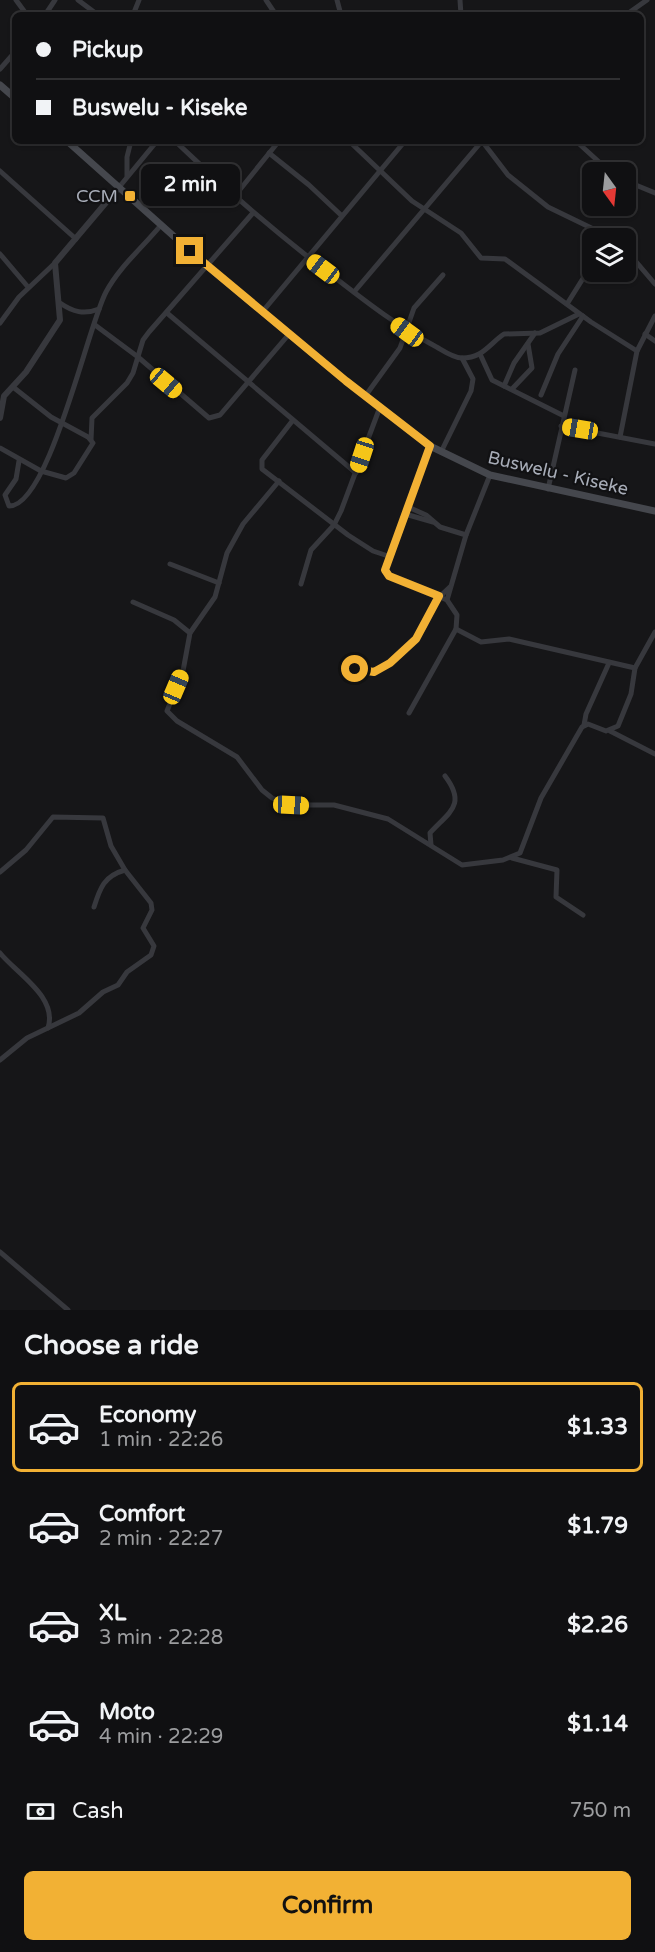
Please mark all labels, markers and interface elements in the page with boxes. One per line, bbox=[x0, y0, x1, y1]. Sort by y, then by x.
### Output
text: Pickup bbox=[72, 37, 143, 63]
text: Buswelu - Kiseke bbox=[72, 95, 247, 121]
north arrow bbox=[582, 162, 636, 216]
map controls bbox=[582, 162, 636, 282]
callout: 2 min bbox=[140, 164, 240, 206]
text: 2 min bbox=[164, 173, 217, 197]
place label: CCM bbox=[76, 185, 118, 207]
marker: CCM bbox=[123, 189, 137, 203]
button: layers bbox=[582, 228, 636, 282]
route end bbox=[176, 237, 203, 264]
car bbox=[303, 251, 343, 287]
car bbox=[387, 314, 427, 350]
car bbox=[146, 365, 186, 401]
car bbox=[561, 417, 599, 441]
car bbox=[348, 435, 376, 475]
street label: Buswelu - Kiseke bbox=[486, 446, 630, 500]
route start bbox=[341, 655, 368, 682]
car bbox=[161, 667, 191, 707]
car bbox=[273, 795, 309, 815]
text: Choose a ride bbox=[24, 1329, 199, 1362]
icon: car bbox=[27, 1400, 81, 1454]
text: Economy bbox=[99, 1402, 196, 1428]
text: $1.33 bbox=[567, 1414, 628, 1440]
text: 1 min · 22:26 bbox=[99, 1428, 223, 1452]
icon: car bbox=[27, 1499, 81, 1553]
text: Comfort bbox=[99, 1501, 185, 1527]
text: $1.79 bbox=[567, 1513, 628, 1539]
text: 2 min · 22:27 bbox=[99, 1527, 223, 1551]
icon: car bbox=[27, 1598, 81, 1652]
text: XL bbox=[99, 1600, 126, 1626]
text: $2.26 bbox=[567, 1612, 628, 1638]
text: 3 min · 22:28 bbox=[99, 1626, 223, 1650]
icon: car bbox=[27, 1697, 81, 1751]
text: Moto bbox=[99, 1699, 155, 1725]
text: $1.14 bbox=[567, 1711, 628, 1737]
text: 4 min · 22:29 bbox=[99, 1725, 223, 1749]
icon: cash bbox=[24, 1795, 57, 1828]
text: Cash bbox=[72, 1798, 124, 1824]
text: 750 m bbox=[570, 1799, 631, 1823]
button: Confirm bbox=[24, 1871, 631, 1940]

